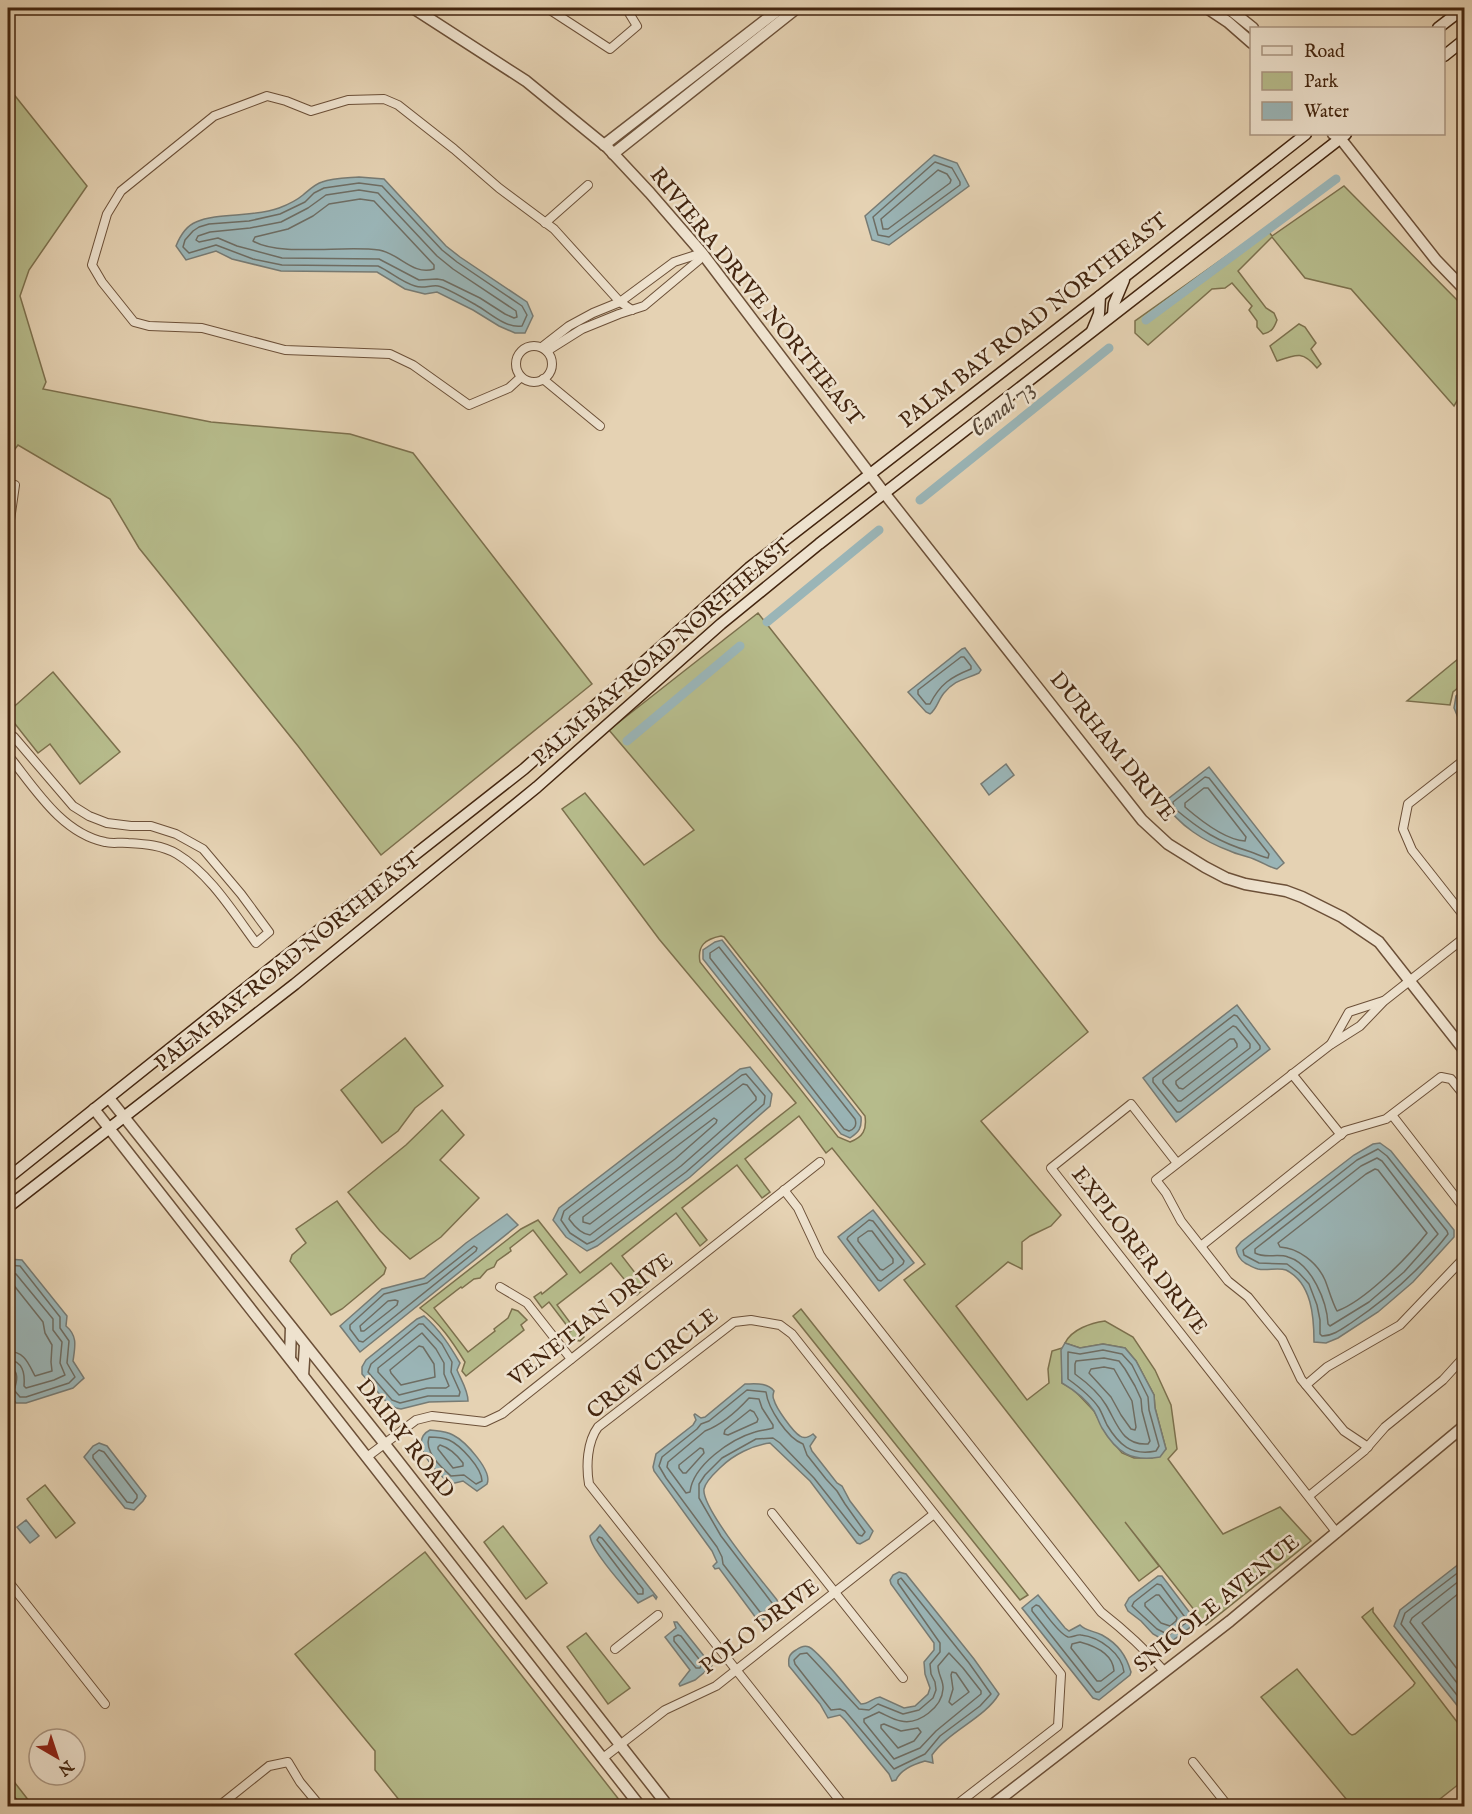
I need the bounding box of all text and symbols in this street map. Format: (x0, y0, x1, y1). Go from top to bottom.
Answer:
legend (1250, 27, 1445, 135)
text: Road (1304, 41, 1345, 64)
text: Park (1304, 71, 1339, 94)
text: Water (1304, 101, 1349, 124)
street label: RIVIERA DRIVE NORTHEAST (643, 162, 869, 432)
street label: PALM BAY ROAD NORTHEAST (894, 207, 1174, 435)
water label: Canal 73 (964, 373, 1042, 445)
street label: PALM BAY ROAD NORTHEAST (527, 533, 797, 773)
street label: DURHAM DRIVE (1043, 666, 1181, 828)
street label: PALM BAY ROAD NORTHEAST (150, 846, 426, 1078)
street label: EXPLORER DRIVE (1065, 1161, 1213, 1341)
street label: VENETIAN DRIVE (502, 1247, 679, 1394)
street label: CREW CIRCLE (582, 1302, 724, 1426)
street label: DAIRY ROAD (350, 1374, 460, 1504)
street label: SNICOLE AVENUE (1128, 1528, 1306, 1680)
street label: POLO DRIVE (695, 1573, 825, 1681)
north arrow (27, 1727, 87, 1787)
text: N (53, 1754, 78, 1779)

